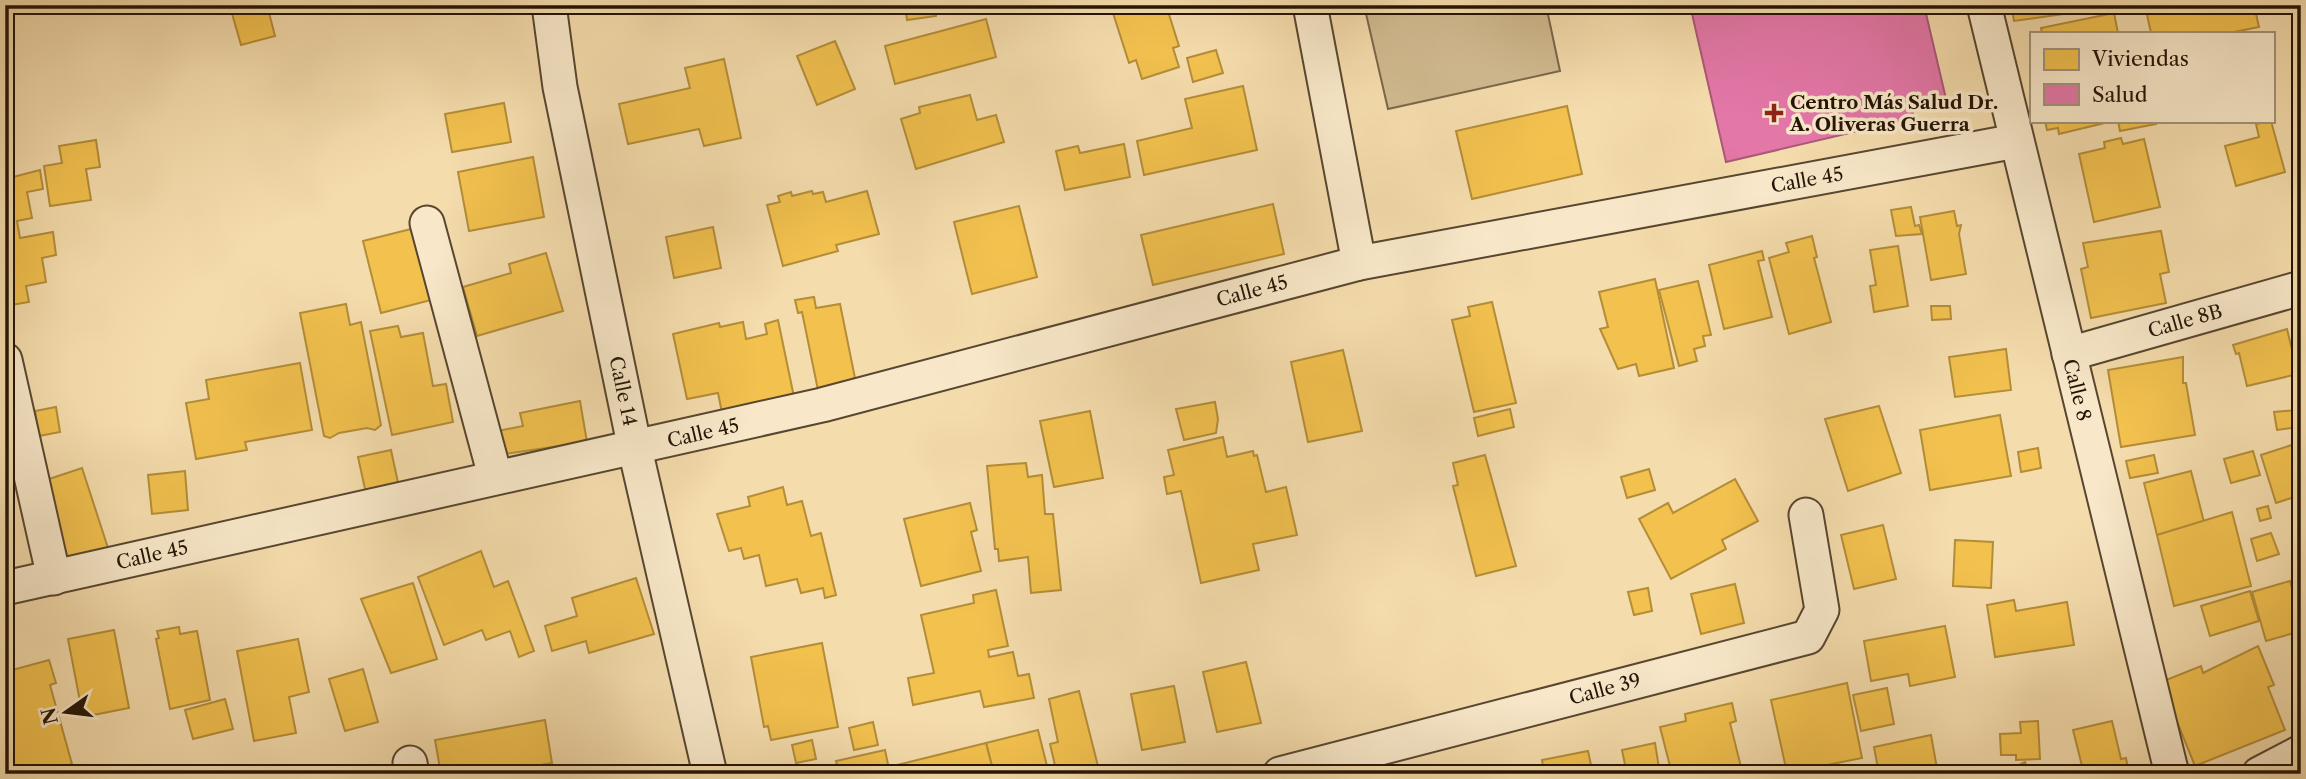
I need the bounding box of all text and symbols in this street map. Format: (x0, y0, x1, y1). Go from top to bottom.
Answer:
legend (2030, 32, 2274, 122)
text: Viviendas (2091, 46, 2189, 71)
text: Salud (2092, 82, 2148, 107)
place label: Centro Más Salud Dr. A. Oliveras Guerra (1789, 91, 1998, 136)
marker: Centro Más Salud Dr. A. Oliveras Guerra (1764, 103, 1784, 123)
street label: Calle 45 (1769, 162, 1845, 198)
street label: Calle 45 (1214, 270, 1290, 312)
street label: Calle 8B (2145, 299, 2225, 343)
street label: Calle 14 (604, 354, 642, 428)
street label: Calle 8 (2058, 357, 2096, 423)
street label: Calle 45 (665, 414, 741, 452)
street label: Calle 45 (114, 536, 190, 574)
street label: Calle 39 (1567, 668, 1643, 710)
north arrow (32, 678, 102, 748)
text: N (37, 705, 63, 727)

